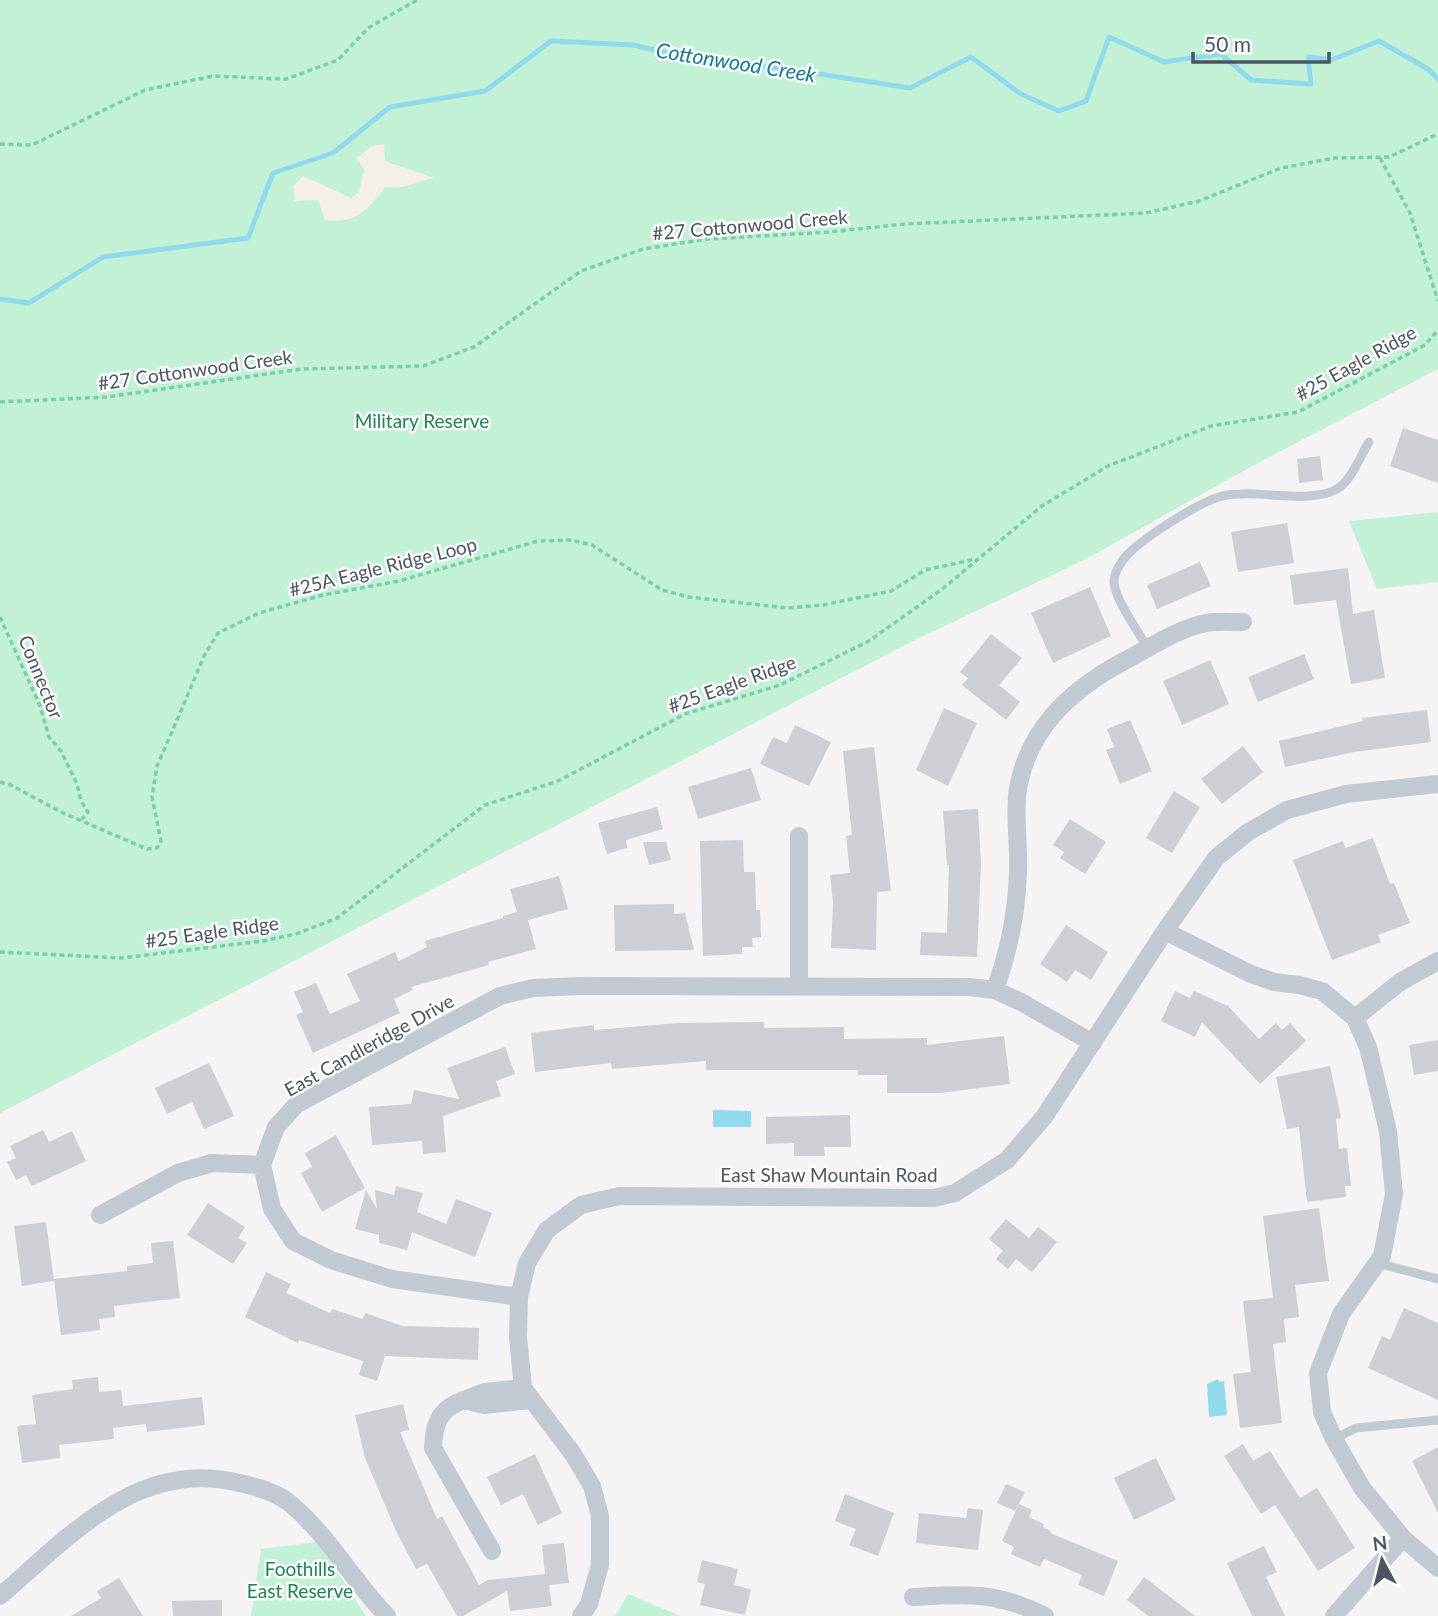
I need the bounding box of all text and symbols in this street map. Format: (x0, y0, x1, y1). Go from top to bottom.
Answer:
scale bar (1193, 21, 1330, 65)
text: 50 m (1204, 31, 1251, 56)
water label: Cottonwood Creek (654, 37, 819, 87)
street label: #27 Cottonwood Creek (651, 204, 849, 245)
street label: #25 Eagle Ridge (1291, 320, 1420, 405)
street label: #27 Cottonwood Creek (96, 344, 294, 395)
park label: Military Reserve (355, 409, 489, 432)
street label: #25A Eagle Ridge Loop (287, 532, 479, 601)
street label: Connector (14, 632, 69, 722)
street label: #25 Eagle Ridge (665, 650, 799, 717)
street label: #25 Eagle Ridge (144, 911, 280, 952)
street label: East Candleridge Drive (280, 988, 457, 1101)
street label: East Shaw Mountain Road (720, 1163, 938, 1186)
north arrow (1347, 1525, 1417, 1595)
text: N (1371, 1530, 1389, 1555)
park label: Foothills East Reserve (247, 1557, 353, 1602)

